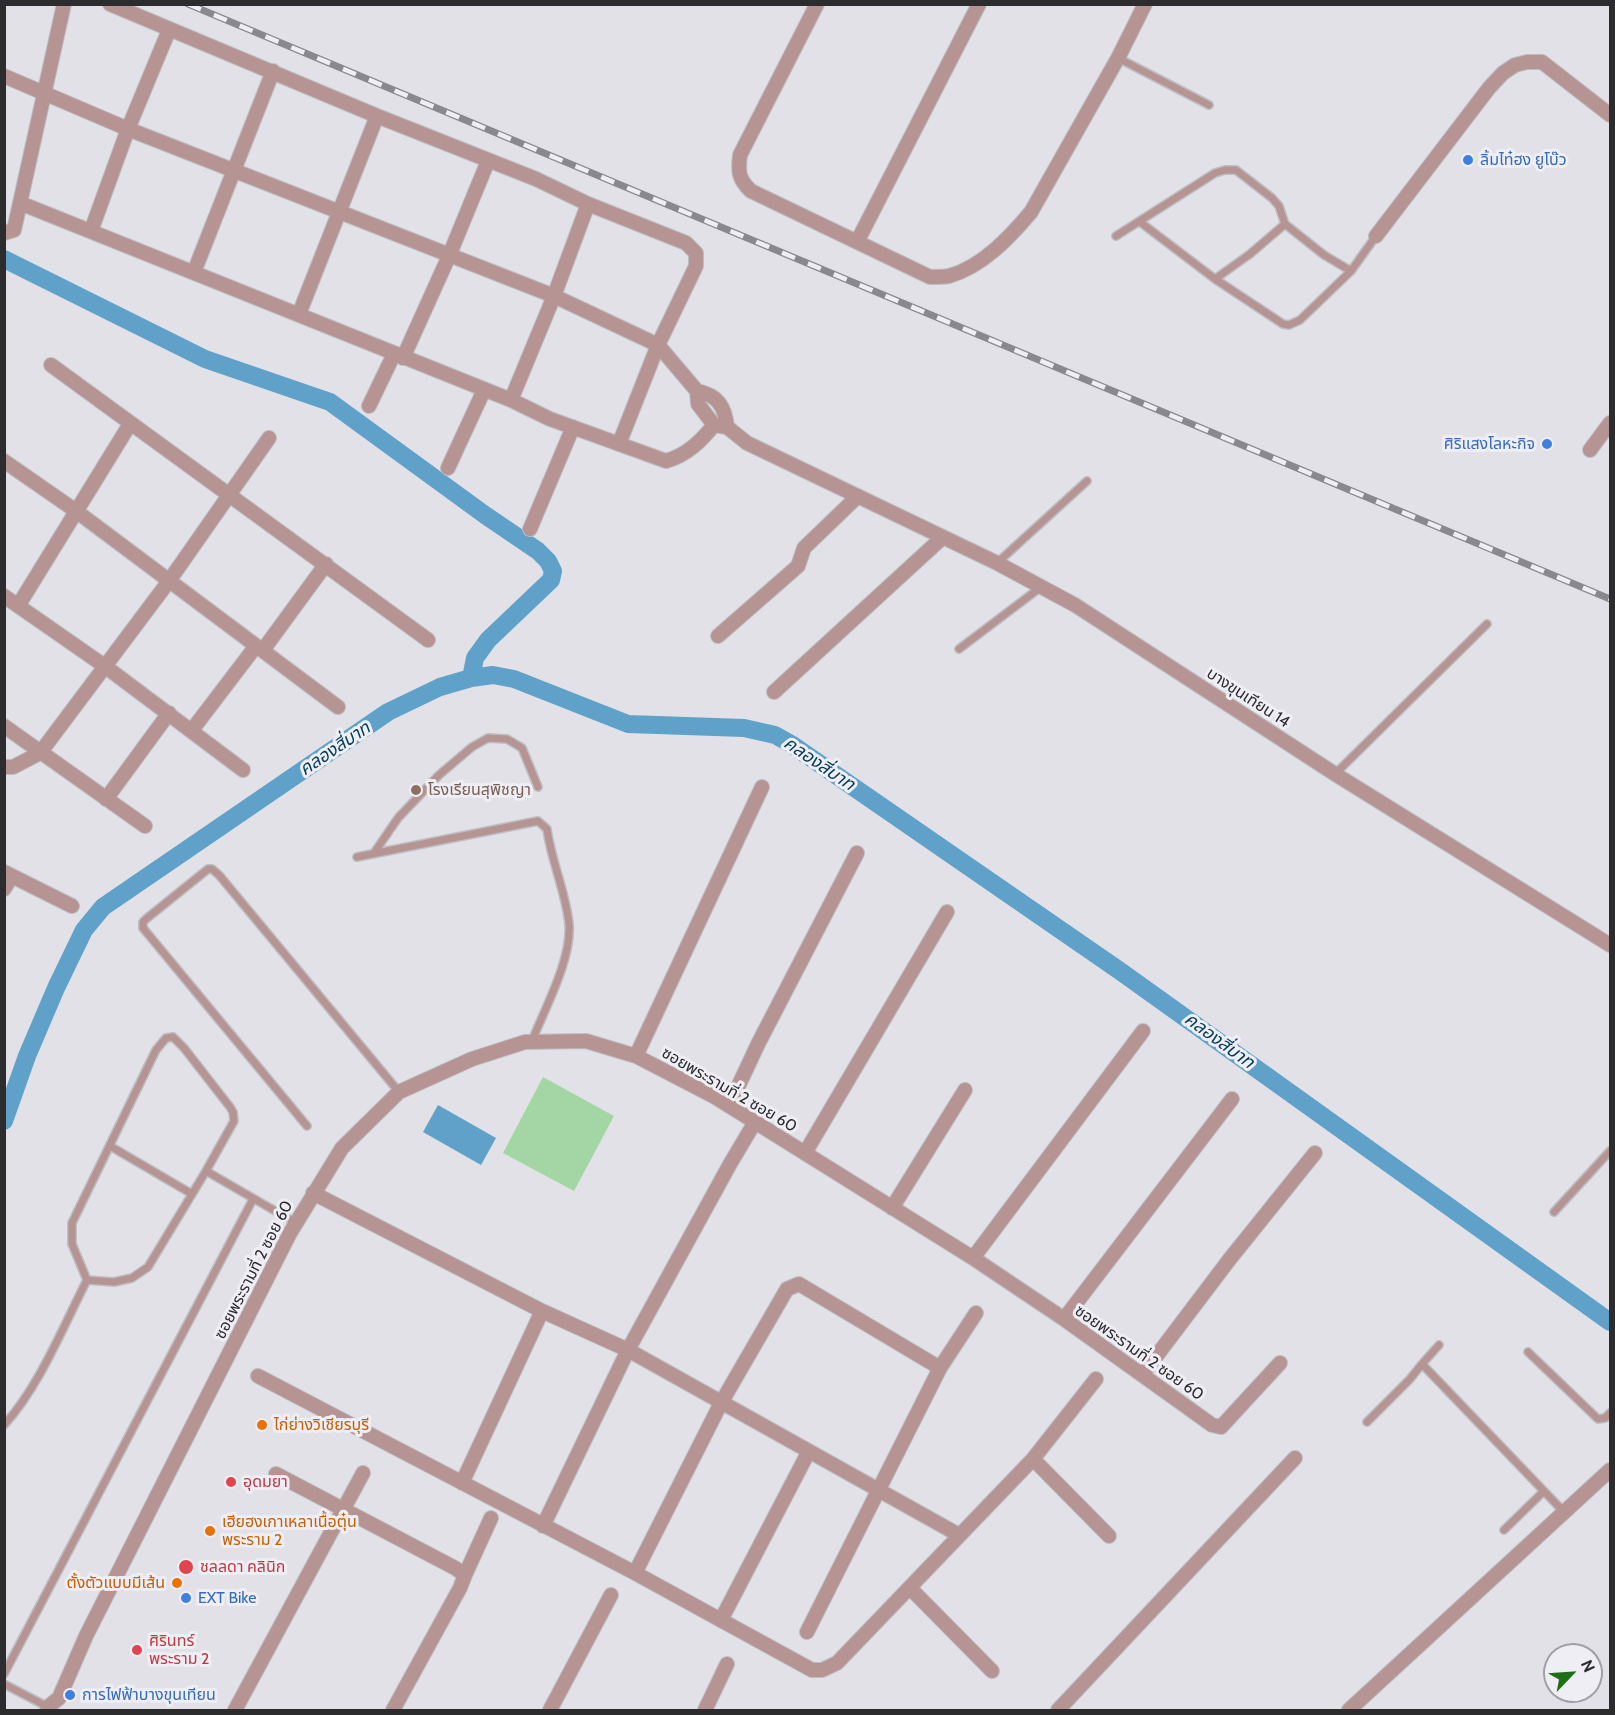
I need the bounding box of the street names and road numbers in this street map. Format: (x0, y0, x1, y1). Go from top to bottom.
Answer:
street label: บางขุนเทียน 14 (1203, 664, 1293, 732)
street label: ซอยพระรามที่ 2 ซอย 60 (658, 1043, 800, 1137)
street label: ซอยพระรามที่ 2 ซอย 60 (211, 1198, 297, 1342)
street label: ซอยพระรามที่ 2 ซอย 60 (1071, 1301, 1207, 1405)

